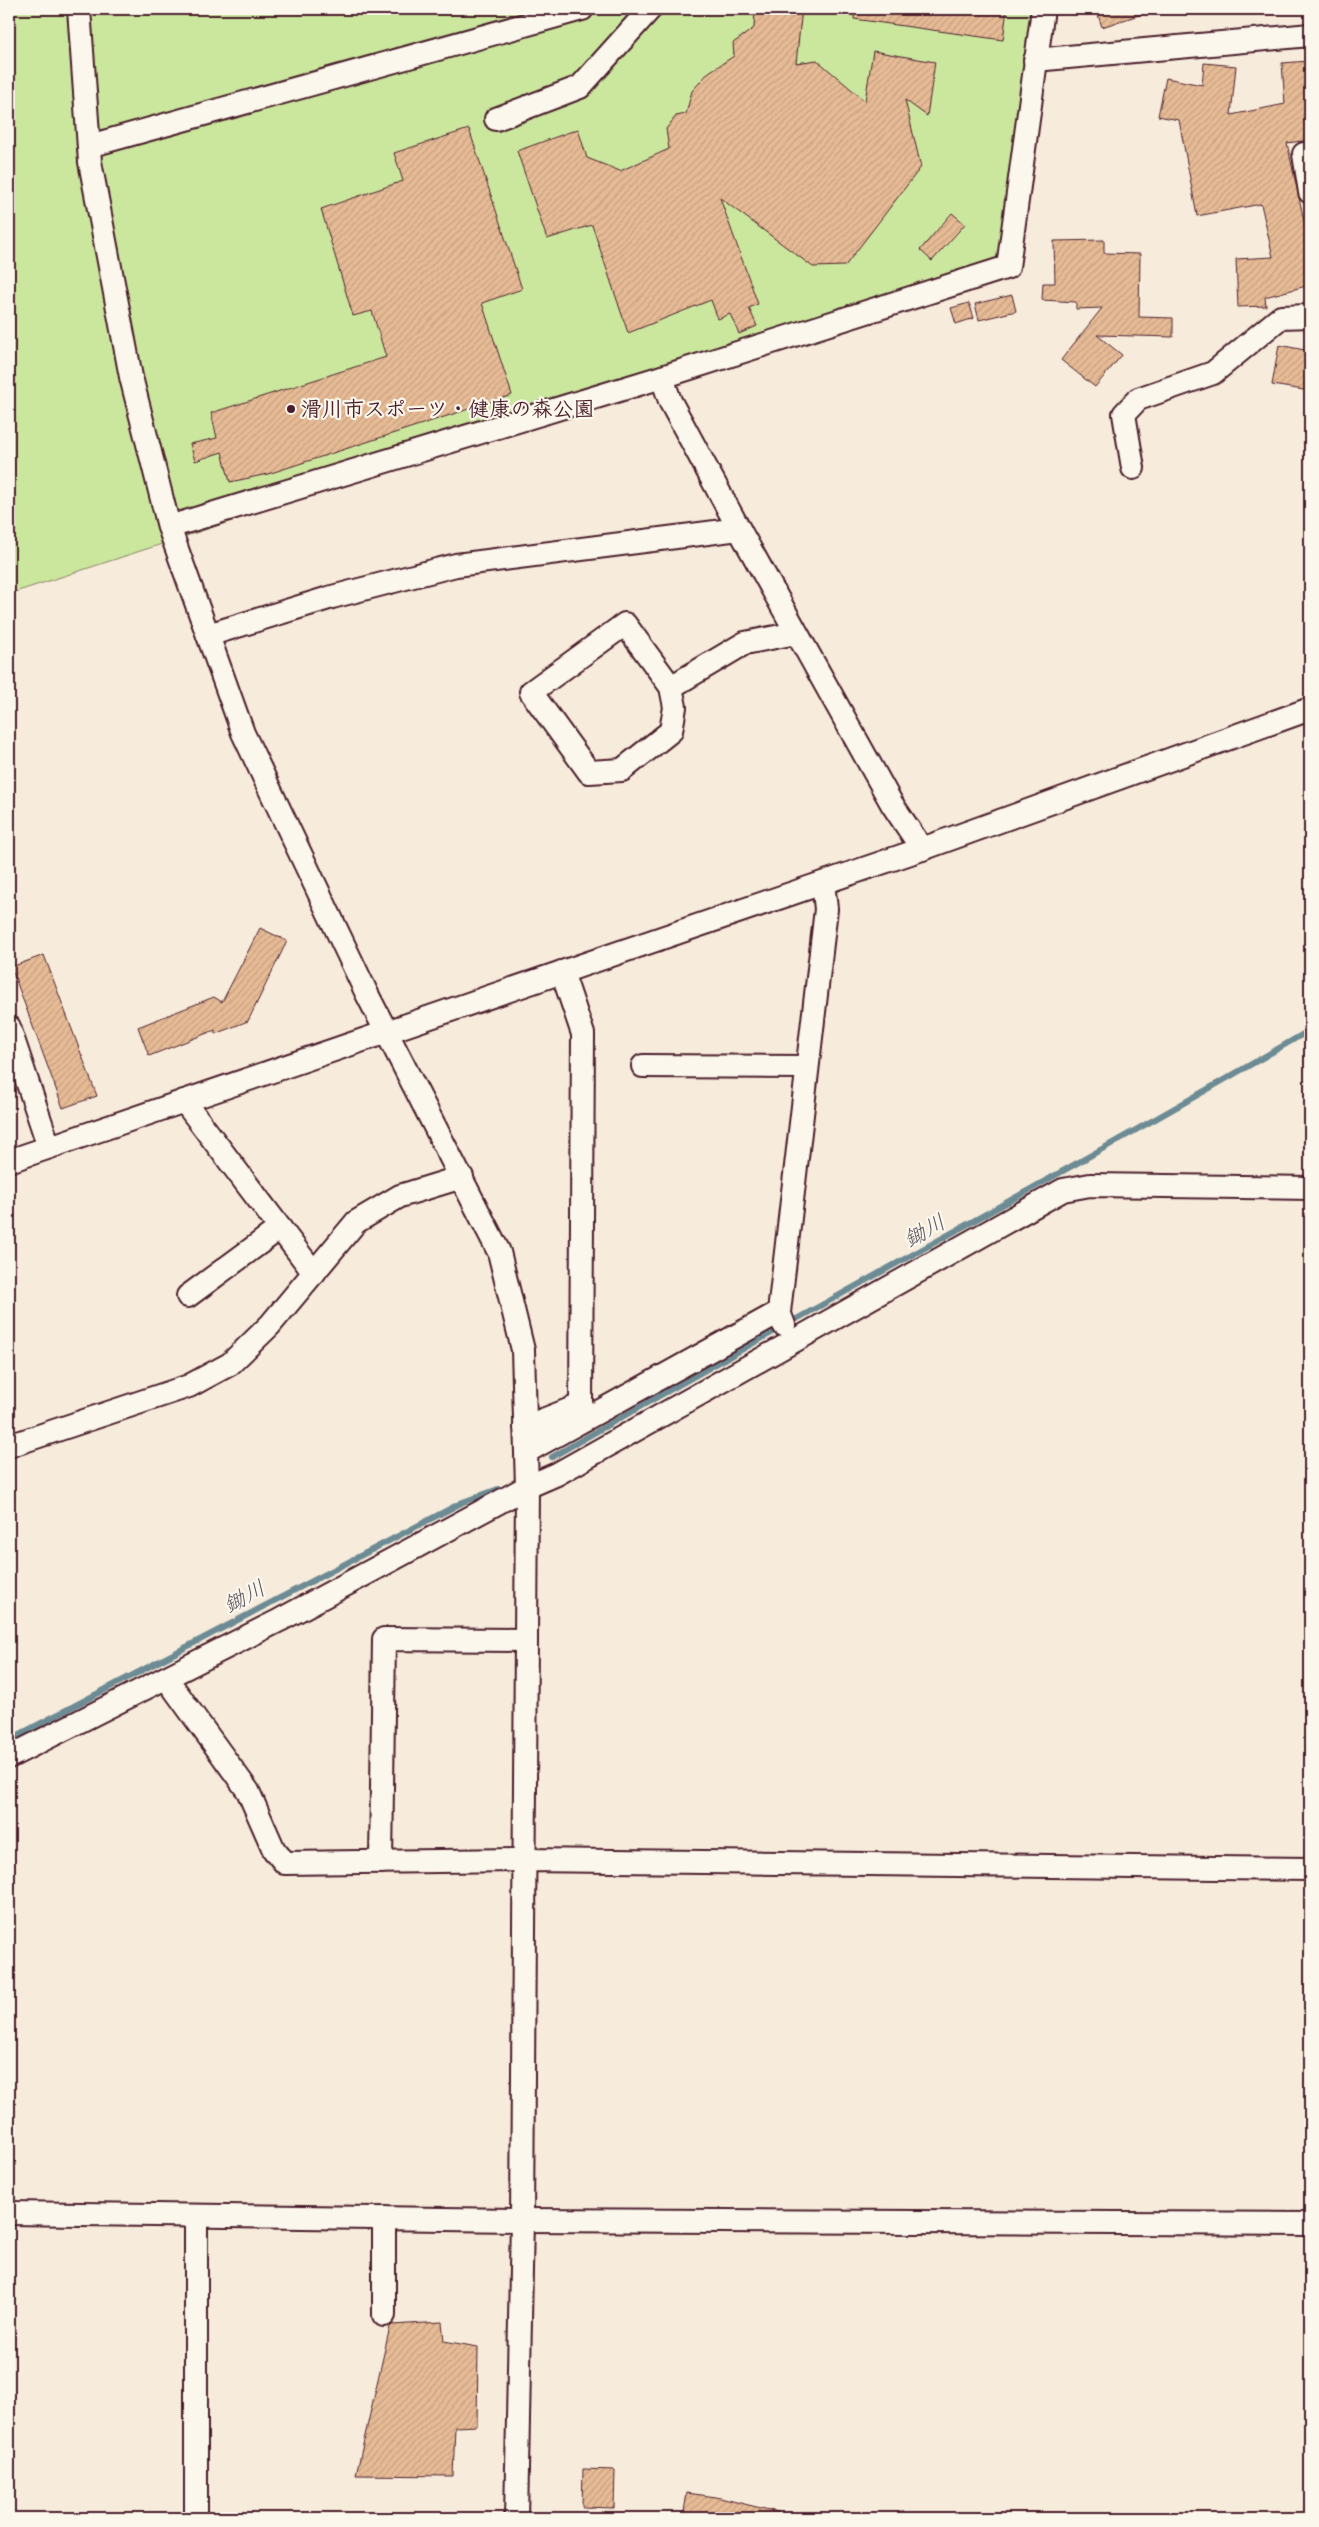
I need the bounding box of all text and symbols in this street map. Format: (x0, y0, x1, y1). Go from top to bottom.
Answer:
place label: 滑川市スポーツ・健康の森公園 (301, 396, 595, 426)
marker: 滑川市スポーツ・健康の森公園 (285, 403, 297, 415)
water label: 鋤川 (898, 1208, 952, 1257)
water label: 鋤川 (218, 1574, 272, 1623)

